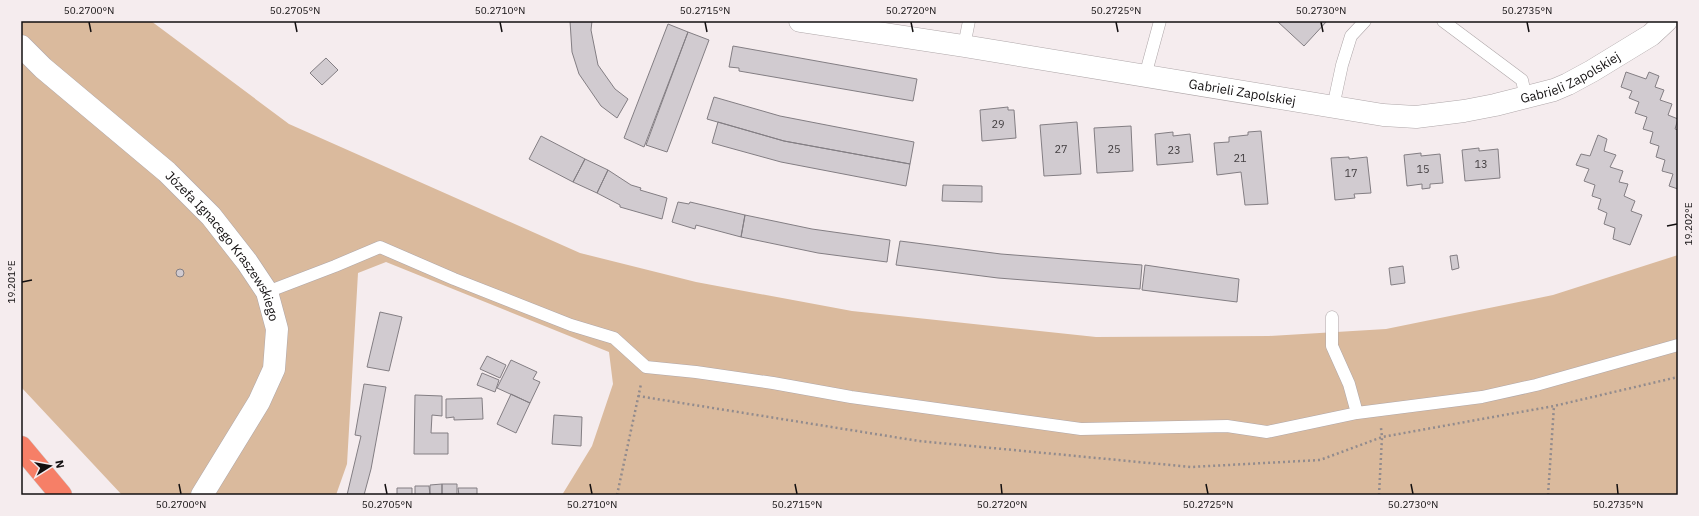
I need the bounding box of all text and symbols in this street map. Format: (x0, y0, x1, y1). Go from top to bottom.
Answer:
text: 50.2700°N (64, 4, 114, 17)
text: 50.2705°N (270, 4, 320, 17)
text: 50.2710°N (475, 4, 525, 17)
text: 50.2715°N (680, 4, 730, 17)
text: 50.2720°N (886, 4, 936, 17)
text: 50.2725°N (1091, 4, 1141, 17)
text: 50.2730°N (1296, 4, 1346, 17)
text: 50.2735°N (1502, 4, 1552, 17)
street label: Gabrieli Zapolskiej (1518, 47, 1623, 107)
street label: Gabrieli Zapolskiej (1188, 75, 1297, 109)
house number: 29 (991, 117, 1005, 131)
house number: 27 (1054, 142, 1068, 156)
house number: 25 (1107, 142, 1121, 156)
house number: 23 (1167, 143, 1181, 157)
house number: 21 (1233, 151, 1247, 165)
house number: 13 (1474, 157, 1488, 171)
house number: 15 (1416, 162, 1430, 176)
house number: 17 (1344, 166, 1358, 180)
street label: Józefa Ignacego Kraszewskiego (162, 167, 283, 323)
text: 19.202°E (1682, 202, 1695, 246)
text: 19.201°E (5, 260, 18, 304)
north arrow (30, 446, 70, 486)
text: N (52, 459, 67, 469)
text: 50.2700°N (156, 498, 206, 511)
text: 50.2705°N (362, 498, 412, 511)
text: 50.2710°N (567, 498, 617, 511)
text: 50.2715°N (772, 498, 822, 511)
text: 50.2720°N (977, 498, 1027, 511)
text: 50.2725°N (1183, 498, 1233, 511)
text: 50.2730°N (1388, 498, 1438, 511)
text: 50.2735°N (1593, 498, 1643, 511)

